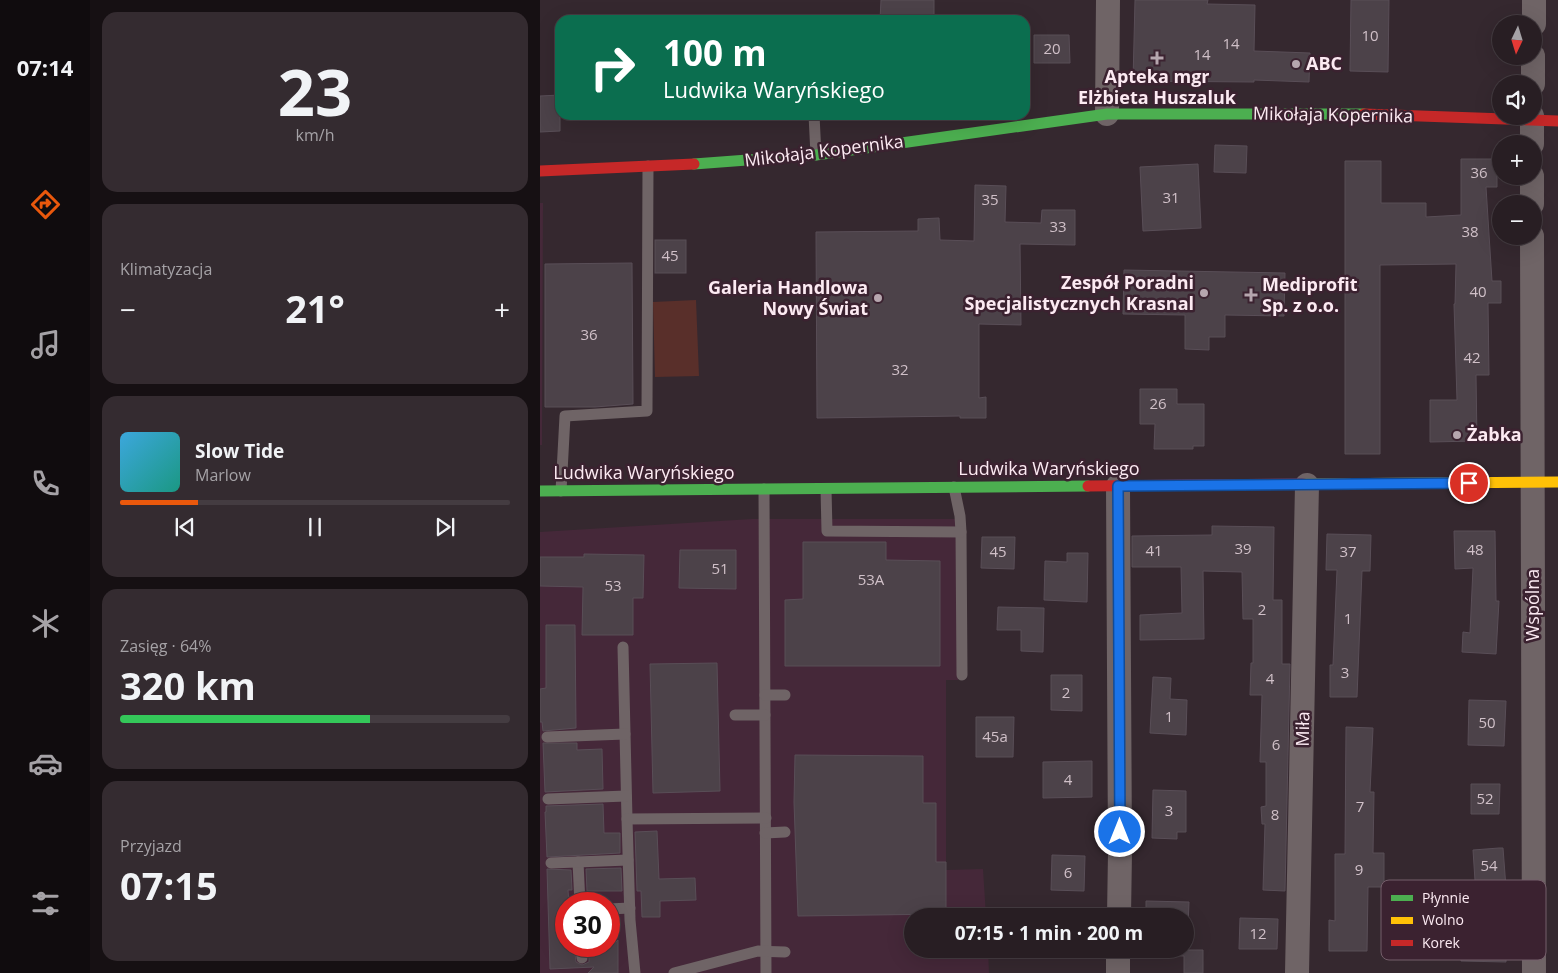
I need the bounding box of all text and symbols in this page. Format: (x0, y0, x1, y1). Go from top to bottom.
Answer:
north arrow (1492, 15, 1542, 65)
map controls (1492, 15, 1542, 245)
house number: 10 (1361, 25, 1379, 45)
text: 100 m (663, 29, 767, 76)
house number: 14 (1222, 33, 1240, 53)
icon: right (580, 35, 645, 100)
house number: 20 (1043, 38, 1061, 58)
house number: 14 (1193, 44, 1211, 64)
text: 23 (278, 47, 352, 135)
place label: ABC (1306, 51, 1342, 75)
text: 07:14 (17, 52, 73, 82)
marker: Apteka mgr Elżbieta Huszaluk (1151, 52, 1163, 64)
marker: ABC (1290, 58, 1302, 70)
place label: Apteka mgr Elżbieta Huszaluk (1078, 64, 1237, 109)
text: Ludwika Waryńskiego (663, 74, 885, 104)
button: sound (1492, 75, 1542, 125)
street label: Mikołaja Kopernika (1253, 101, 1413, 127)
text: km/h (296, 124, 334, 146)
street label: Mikołaja Kopernika (743, 128, 905, 172)
button: + (1492, 135, 1542, 185)
house number: 36 (1470, 162, 1488, 182)
icon: directions (28, 187, 63, 222)
house number: 31 (1162, 187, 1180, 207)
house number: 35 (981, 189, 999, 209)
button: − (1492, 195, 1542, 245)
house number: 33 (1049, 216, 1067, 236)
house number: 38 (1461, 221, 1479, 241)
house number: 45 (661, 245, 679, 265)
text: Klimatyzacja (120, 258, 212, 280)
place label: Zespół Poradni Specjalistycznych Krasnal (964, 270, 1194, 315)
place label: Mediprofit Sp. z o.o. (1262, 272, 1358, 317)
place label: Galeria Handlowa Nowy Świat (708, 275, 868, 320)
house number: 40 (1469, 281, 1487, 301)
text: 21° (285, 282, 345, 334)
marker: Zespół Poradni Specjalistycznych Krasnal (1198, 287, 1210, 299)
marker: Mediprofit Sp. z o.o. (1244, 288, 1258, 302)
text: − (120, 290, 136, 328)
text: + (494, 290, 510, 328)
marker: Galeria Handlowa Nowy Świat (872, 292, 884, 304)
house number: 36 (580, 324, 598, 344)
icon: music (28, 327, 63, 362)
house number: 42 (1463, 347, 1481, 367)
house number: 32 (891, 359, 909, 379)
house number: 26 (1149, 393, 1167, 413)
place label: Żabka (1467, 422, 1522, 446)
marker: Żabka (1451, 429, 1463, 441)
text: Slow Tide (195, 438, 284, 464)
street label: Ludwika Waryńskiego (958, 456, 1140, 480)
street label: Ludwika Waryńskiego (553, 460, 735, 484)
pin (1448, 462, 1490, 504)
text: Marlow (195, 464, 251, 486)
icon: phone (28, 466, 63, 501)
icon: arrive (1455, 469, 1483, 497)
icon: previous (171, 513, 199, 541)
icon: pause (301, 513, 329, 541)
icon: next (431, 513, 459, 541)
house number: 39 (1234, 538, 1252, 558)
house number: 48 (1466, 539, 1484, 559)
house number: 41 (1145, 540, 1163, 560)
house number: 45 (989, 541, 1007, 561)
house number: 37 (1339, 541, 1357, 561)
house number: 51 (711, 558, 729, 578)
house number: 53A (858, 569, 885, 589)
street label: Wspólna (1520, 569, 1544, 641)
house number: 53 (604, 575, 622, 595)
house number: 2 (1258, 599, 1266, 619)
icon: climate (28, 606, 63, 641)
house number: 1 (1344, 608, 1352, 628)
text: Zasięg · 64% (120, 635, 211, 657)
text: 320 km (120, 659, 256, 711)
house number: 3 (1341, 662, 1349, 682)
house number: 4 (1266, 668, 1275, 688)
house number: 2 (1062, 682, 1070, 702)
house number: 1 (1165, 706, 1173, 726)
street label: Miła (1290, 711, 1314, 747)
house number: 50 (1478, 712, 1496, 732)
house number: 45a (982, 726, 1008, 746)
house number: 6 (1272, 734, 1280, 754)
icon: car (28, 746, 63, 781)
house number: 4 (1064, 769, 1073, 789)
house number: 52 (1476, 788, 1494, 808)
house number: 7 (1356, 796, 1364, 816)
house number: 3 (1165, 800, 1173, 820)
house number: 8 (1271, 804, 1279, 824)
position arrow (1093, 805, 1145, 857)
text: Przyjazd (120, 835, 182, 857)
house number: 54 (1480, 855, 1498, 875)
text: 07:15 (120, 859, 218, 911)
house number: 9 (1355, 859, 1363, 879)
house number: 6 (1064, 862, 1072, 882)
legend (1381, 880, 1546, 960)
icon: filters (28, 886, 63, 921)
text: Płynnie (1422, 888, 1470, 907)
speed limit sign: 30 (555, 892, 620, 957)
text: Wolno (1422, 910, 1464, 929)
text: 07:15 · 1 min · 200 m (955, 920, 1143, 946)
house number: 12 (1249, 923, 1267, 943)
text: Korek (1422, 933, 1461, 952)

